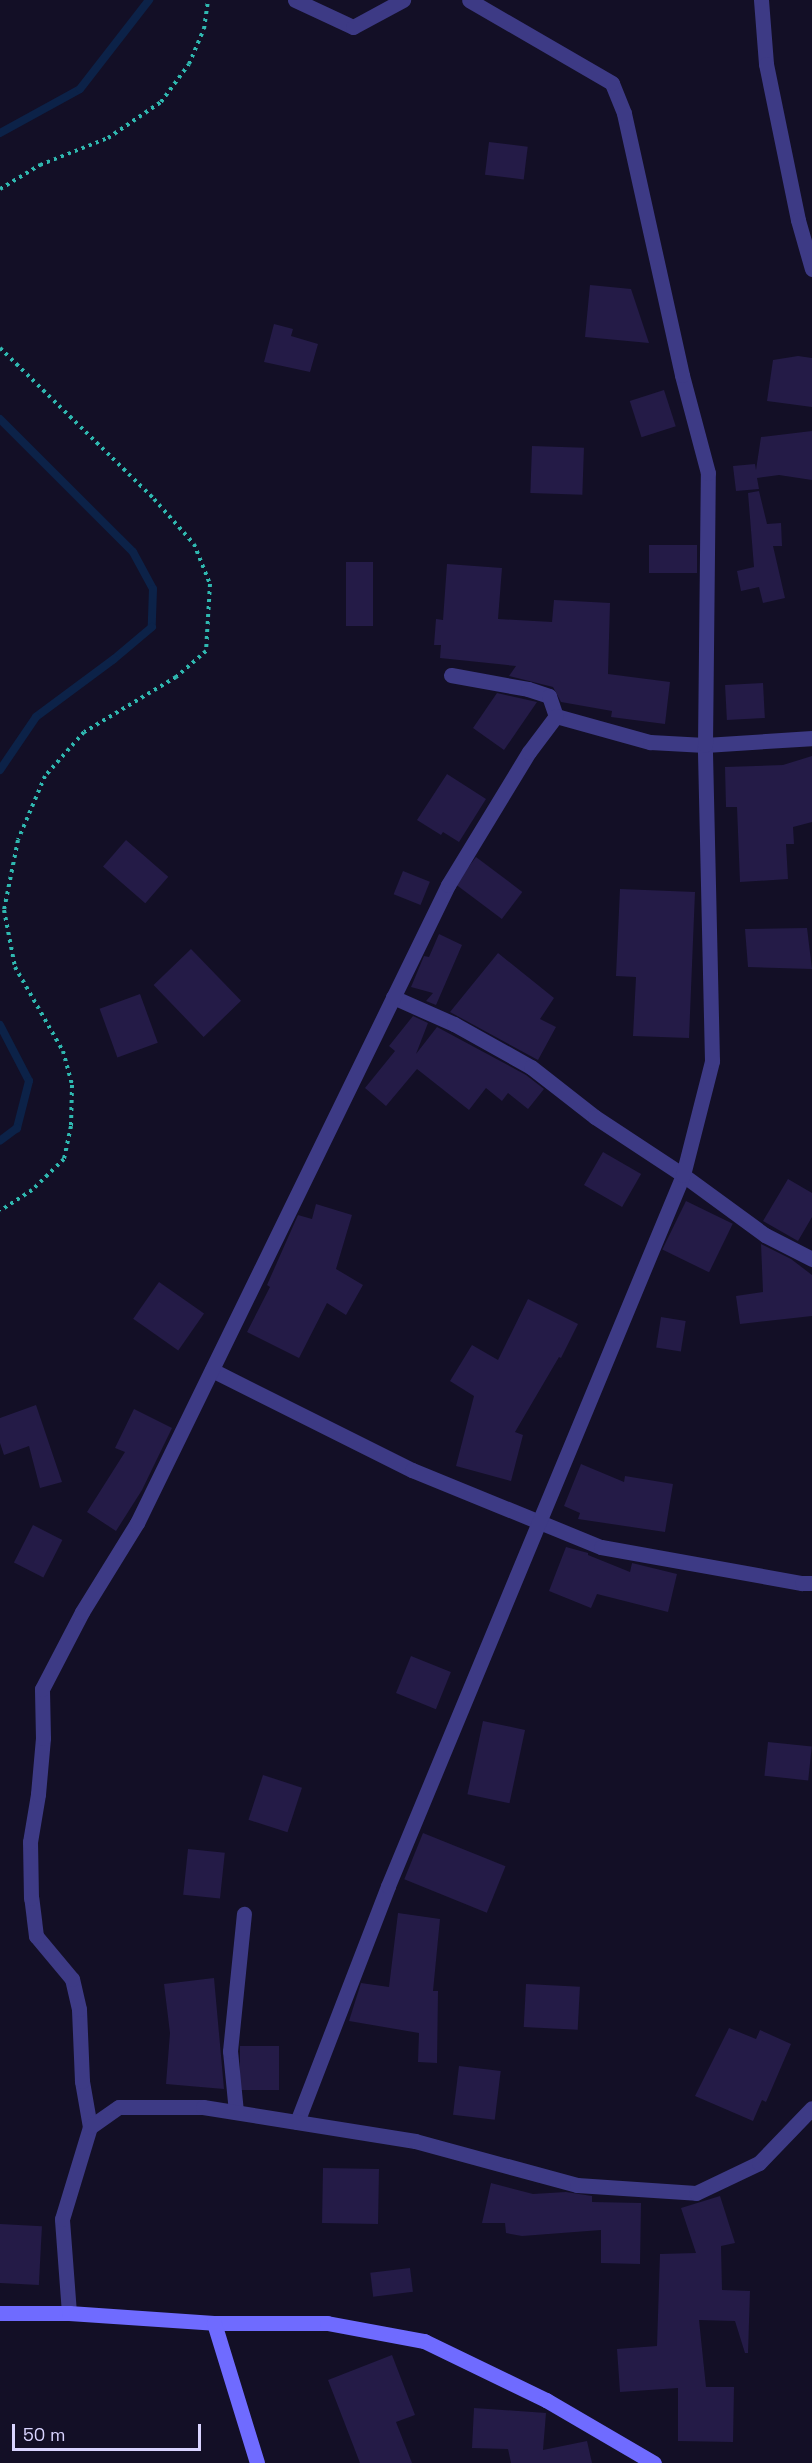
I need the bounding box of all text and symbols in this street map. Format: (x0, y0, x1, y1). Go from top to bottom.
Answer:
scale bar (15, 2412, 204, 2450)
text: 50 m (23, 2423, 65, 2446)

